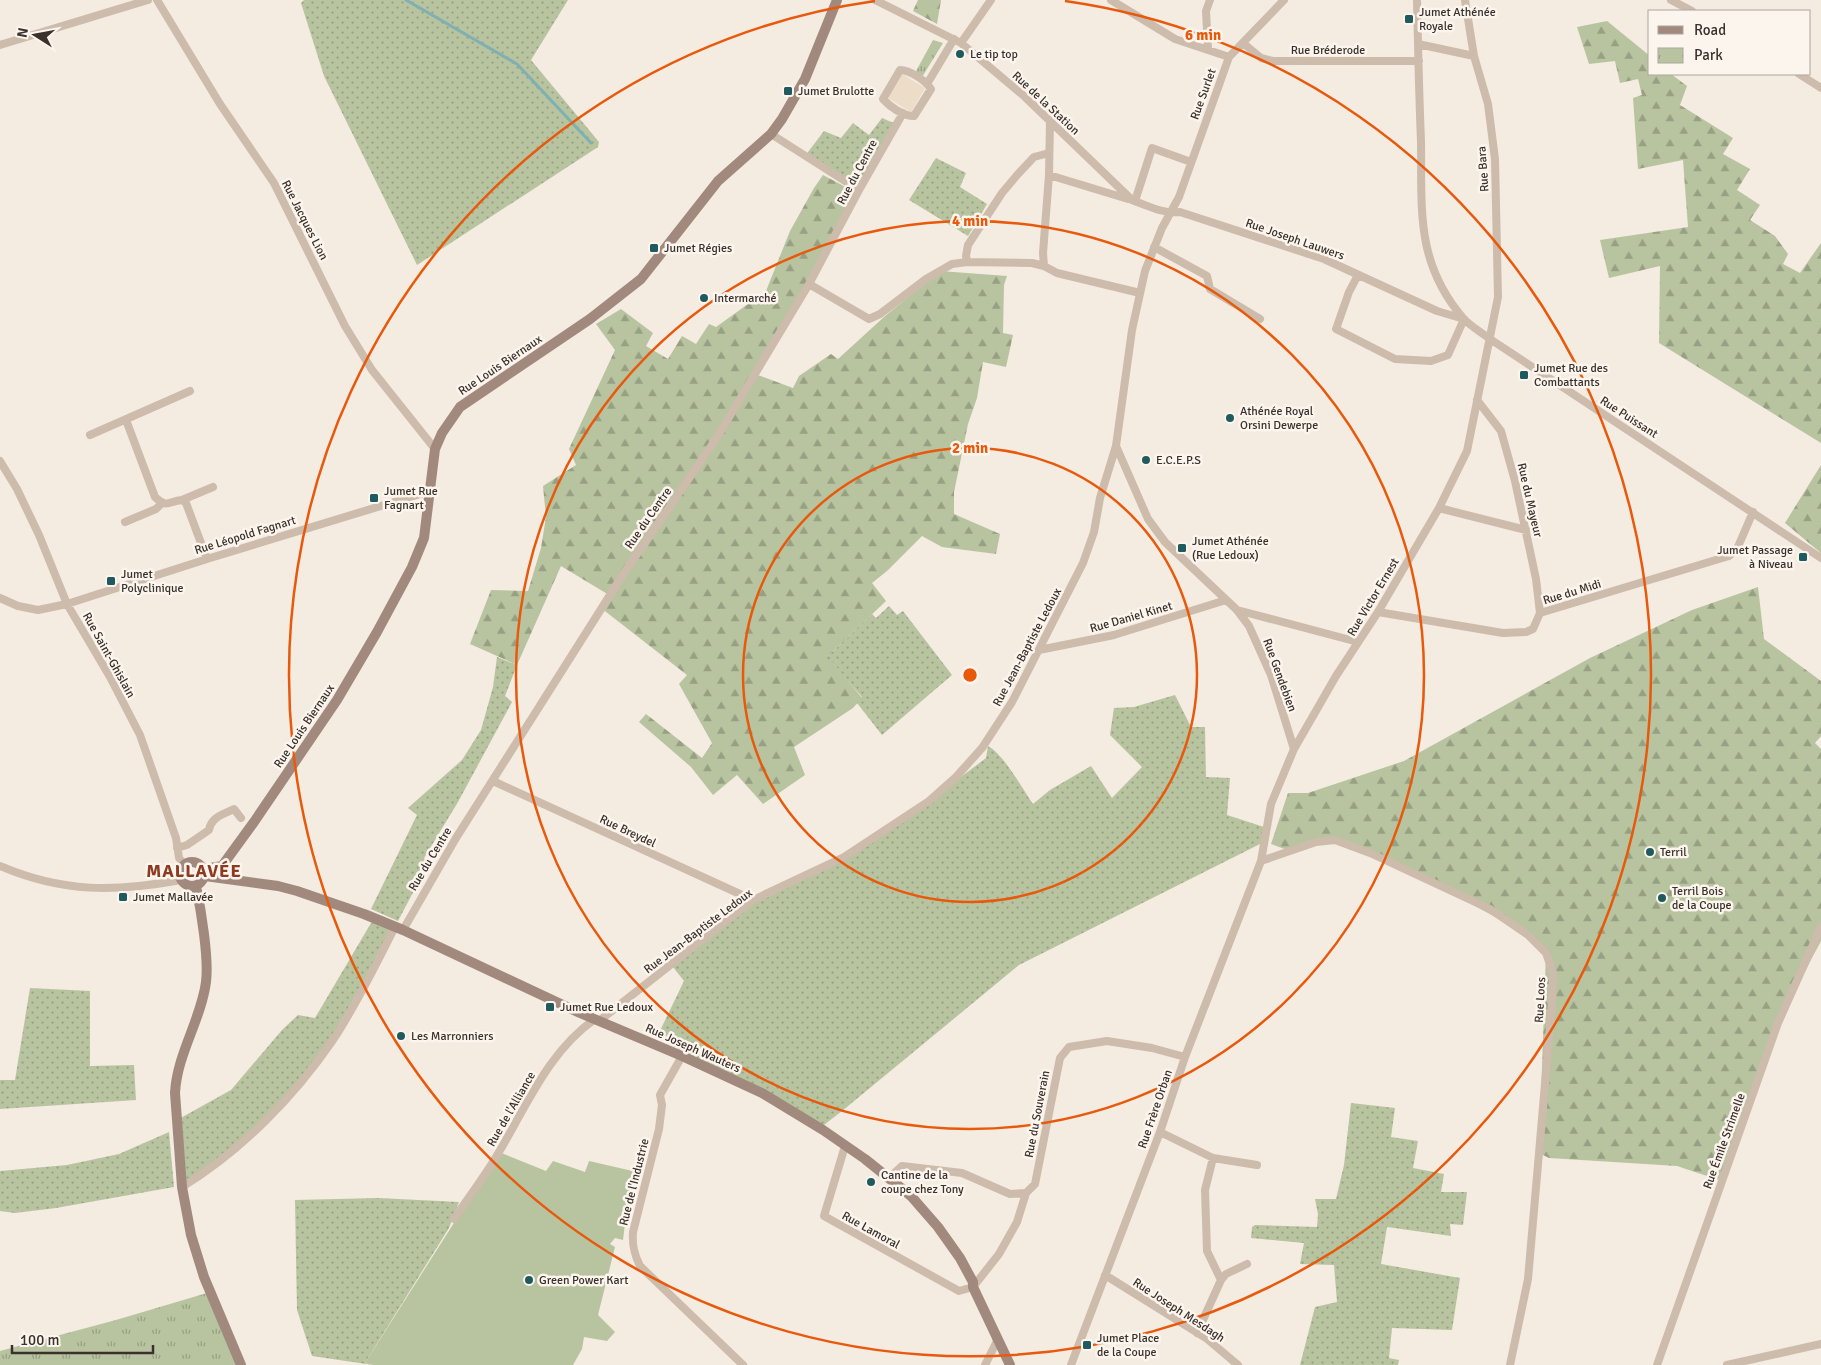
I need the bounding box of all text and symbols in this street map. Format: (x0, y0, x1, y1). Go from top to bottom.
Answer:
place label: Jumet Athénée Royale (1419, 5, 1496, 34)
north arrow (10, 10, 60, 60)
legend (1648, 10, 1811, 75)
marker: Jumet Athénée Royale (1403, 13, 1415, 25)
text: Road (1694, 21, 1726, 39)
text: N (13, 26, 32, 39)
text: 6 min (1185, 26, 1221, 44)
street label: Rue Bréderode (1291, 43, 1365, 58)
text: Park (1694, 46, 1723, 64)
place label: Le tip top (970, 47, 1018, 62)
marker: Le tip top (954, 48, 966, 60)
street label: Rue Surlet (1187, 67, 1220, 122)
street label: Rue de la Station (1009, 68, 1082, 138)
place label: Jumet Brulotte (798, 84, 874, 99)
marker: Jumet Brulotte (782, 85, 794, 97)
street label: Rue du Centre (834, 137, 881, 207)
street label: Rue Bara (1474, 146, 1493, 192)
street label: Rue Jacques Lion (278, 178, 331, 263)
text: 4 min (952, 212, 988, 230)
street label: Rue Joseph Lauwers (1243, 216, 1346, 263)
place label: Jumet Régies (664, 241, 732, 256)
marker: Jumet Régies (648, 242, 660, 254)
place label: Intermarché (714, 291, 777, 306)
marker: Intermarché (698, 292, 710, 304)
street label: Rue Louis Biernaux (456, 332, 545, 399)
place label: Jumet Rue des Combattants (1534, 361, 1608, 390)
marker: Jumet Rue des Combattants (1518, 369, 1530, 381)
street label: Rue Puissant (1597, 393, 1660, 442)
place label: Athénée Royal Orsini Dewerpe (1240, 404, 1318, 433)
marker: Athénée Royal Orsini Dewerpe (1224, 412, 1236, 424)
text: 2 min (952, 439, 988, 457)
place label: E.C.E.P.S (1156, 453, 1201, 468)
marker: E.C.E.P.S (1140, 454, 1152, 466)
street label: Rue du Mayeur (1514, 462, 1545, 539)
place label: Jumet Rue Fagnart (384, 484, 438, 513)
street label: Rue du Centre (622, 485, 675, 552)
marker: Jumet Rue Fagnart (368, 492, 380, 504)
street label: Rue Léopold Fagnart (193, 513, 298, 558)
place label: Jumet Athénée (Rue Ledoux) (1192, 534, 1269, 563)
marker: Jumet Athénée (Rue Ledoux) (1176, 542, 1188, 554)
place label: Jumet Passage à Niveau (1717, 543, 1793, 572)
marker: Jumet Passage à Niveau (1797, 551, 1809, 563)
street label: Rue Victor Ernest (1344, 555, 1403, 639)
place label: Jumet Polyclinique (121, 567, 184, 596)
marker: Jumet Polyclinique (105, 575, 117, 587)
street label: Rue du Midi (1541, 577, 1603, 608)
street label: Rue Jean-Baptiste Ledoux (990, 585, 1065, 709)
street label: Rue Daniel Kinet (1088, 599, 1174, 636)
street label: Rue Saint-Ghislain (79, 610, 138, 701)
street label: Rue Gendebien (1259, 636, 1300, 714)
centre of rings (961, 666, 979, 684)
street label: Rue Louis Biernaux (271, 681, 338, 771)
street label: Rue Breydel (597, 812, 659, 851)
street label: Rue du Centre (406, 825, 455, 894)
place label: Terril (1660, 845, 1687, 860)
marker: Terril (1644, 846, 1656, 858)
district label: MALLAVÉE (146, 860, 242, 882)
place label: Terril Bois de la Coupe (1672, 884, 1732, 913)
street label: Rue Jean-Baptiste Ledoux (641, 885, 756, 977)
place label: Jumet Mallavée (133, 890, 213, 905)
marker: Jumet Mallavée (117, 891, 129, 903)
marker: Terril Bois de la Coupe (1656, 892, 1668, 904)
street label: Rue Loos (1532, 977, 1549, 1023)
place label: Jumet Rue Ledoux (560, 1000, 654, 1015)
marker: Jumet Rue Ledoux (544, 1001, 556, 1013)
street label: Rue Joseph Wauters (643, 1021, 743, 1076)
place label: Les Marronniers (411, 1029, 494, 1044)
marker: Les Marronniers (395, 1030, 407, 1042)
street label: Rue Frère Orban (1135, 1068, 1176, 1151)
street label: Rue de l'Alliance (484, 1069, 539, 1150)
street label: Rue du Souverain (1022, 1069, 1053, 1159)
street label: Rue Émile Strimelle (1700, 1091, 1749, 1191)
street label: Rue de l'Industrie (616, 1137, 653, 1227)
place label: Cantine de la coupe chez Tony (881, 1168, 964, 1197)
marker: Cantine de la coupe chez Tony (865, 1176, 877, 1188)
street label: Rue Lamoral (839, 1208, 903, 1253)
place label: Green Power Kart (539, 1273, 628, 1288)
marker: Green Power Kart (523, 1274, 535, 1286)
street label: Rue Joseph Mesdagh (1130, 1275, 1228, 1346)
scale bar (12, 1322, 154, 1354)
text: 100 m (20, 1331, 60, 1349)
place label: Jumet Place de la Coupe (1097, 1331, 1159, 1360)
marker: Jumet Place de la Coupe (1081, 1339, 1093, 1351)

